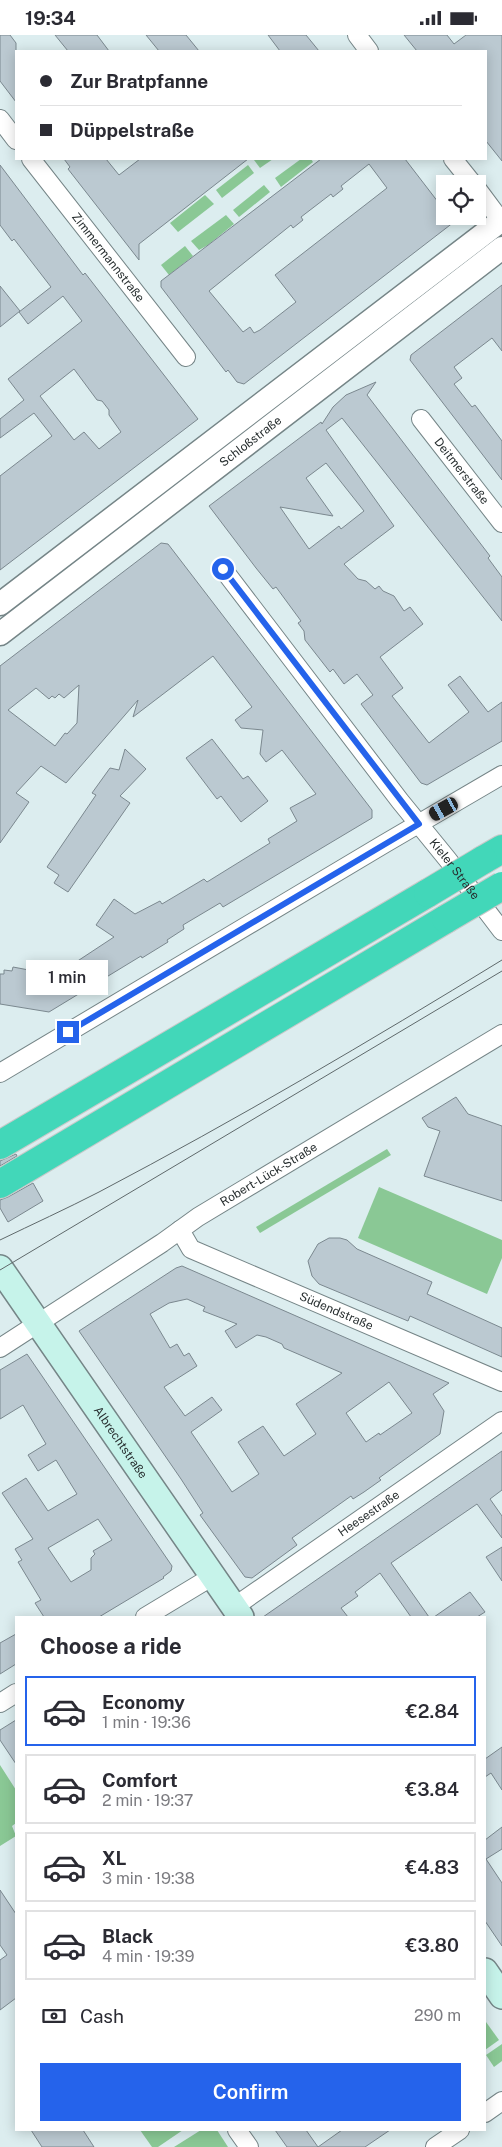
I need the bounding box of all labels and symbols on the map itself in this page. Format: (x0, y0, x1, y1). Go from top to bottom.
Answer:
street label: Zimmermannstraße (69, 210, 147, 305)
street label: Schloßstraße (217, 413, 284, 470)
street label: Deitmerstraße (431, 435, 492, 507)
route start (212, 558, 234, 580)
car (427, 795, 460, 823)
street label: Kieler Straße (426, 836, 483, 902)
callout: 1 min (27, 959, 109, 995)
route end (57, 1021, 79, 1043)
street label: Robert-Lück-Straße (218, 1140, 320, 1209)
street label: Südendstraße (297, 1289, 375, 1333)
street label: Albrechtstraße (91, 1404, 150, 1481)
street label: Heesestraße (336, 1487, 402, 1540)

